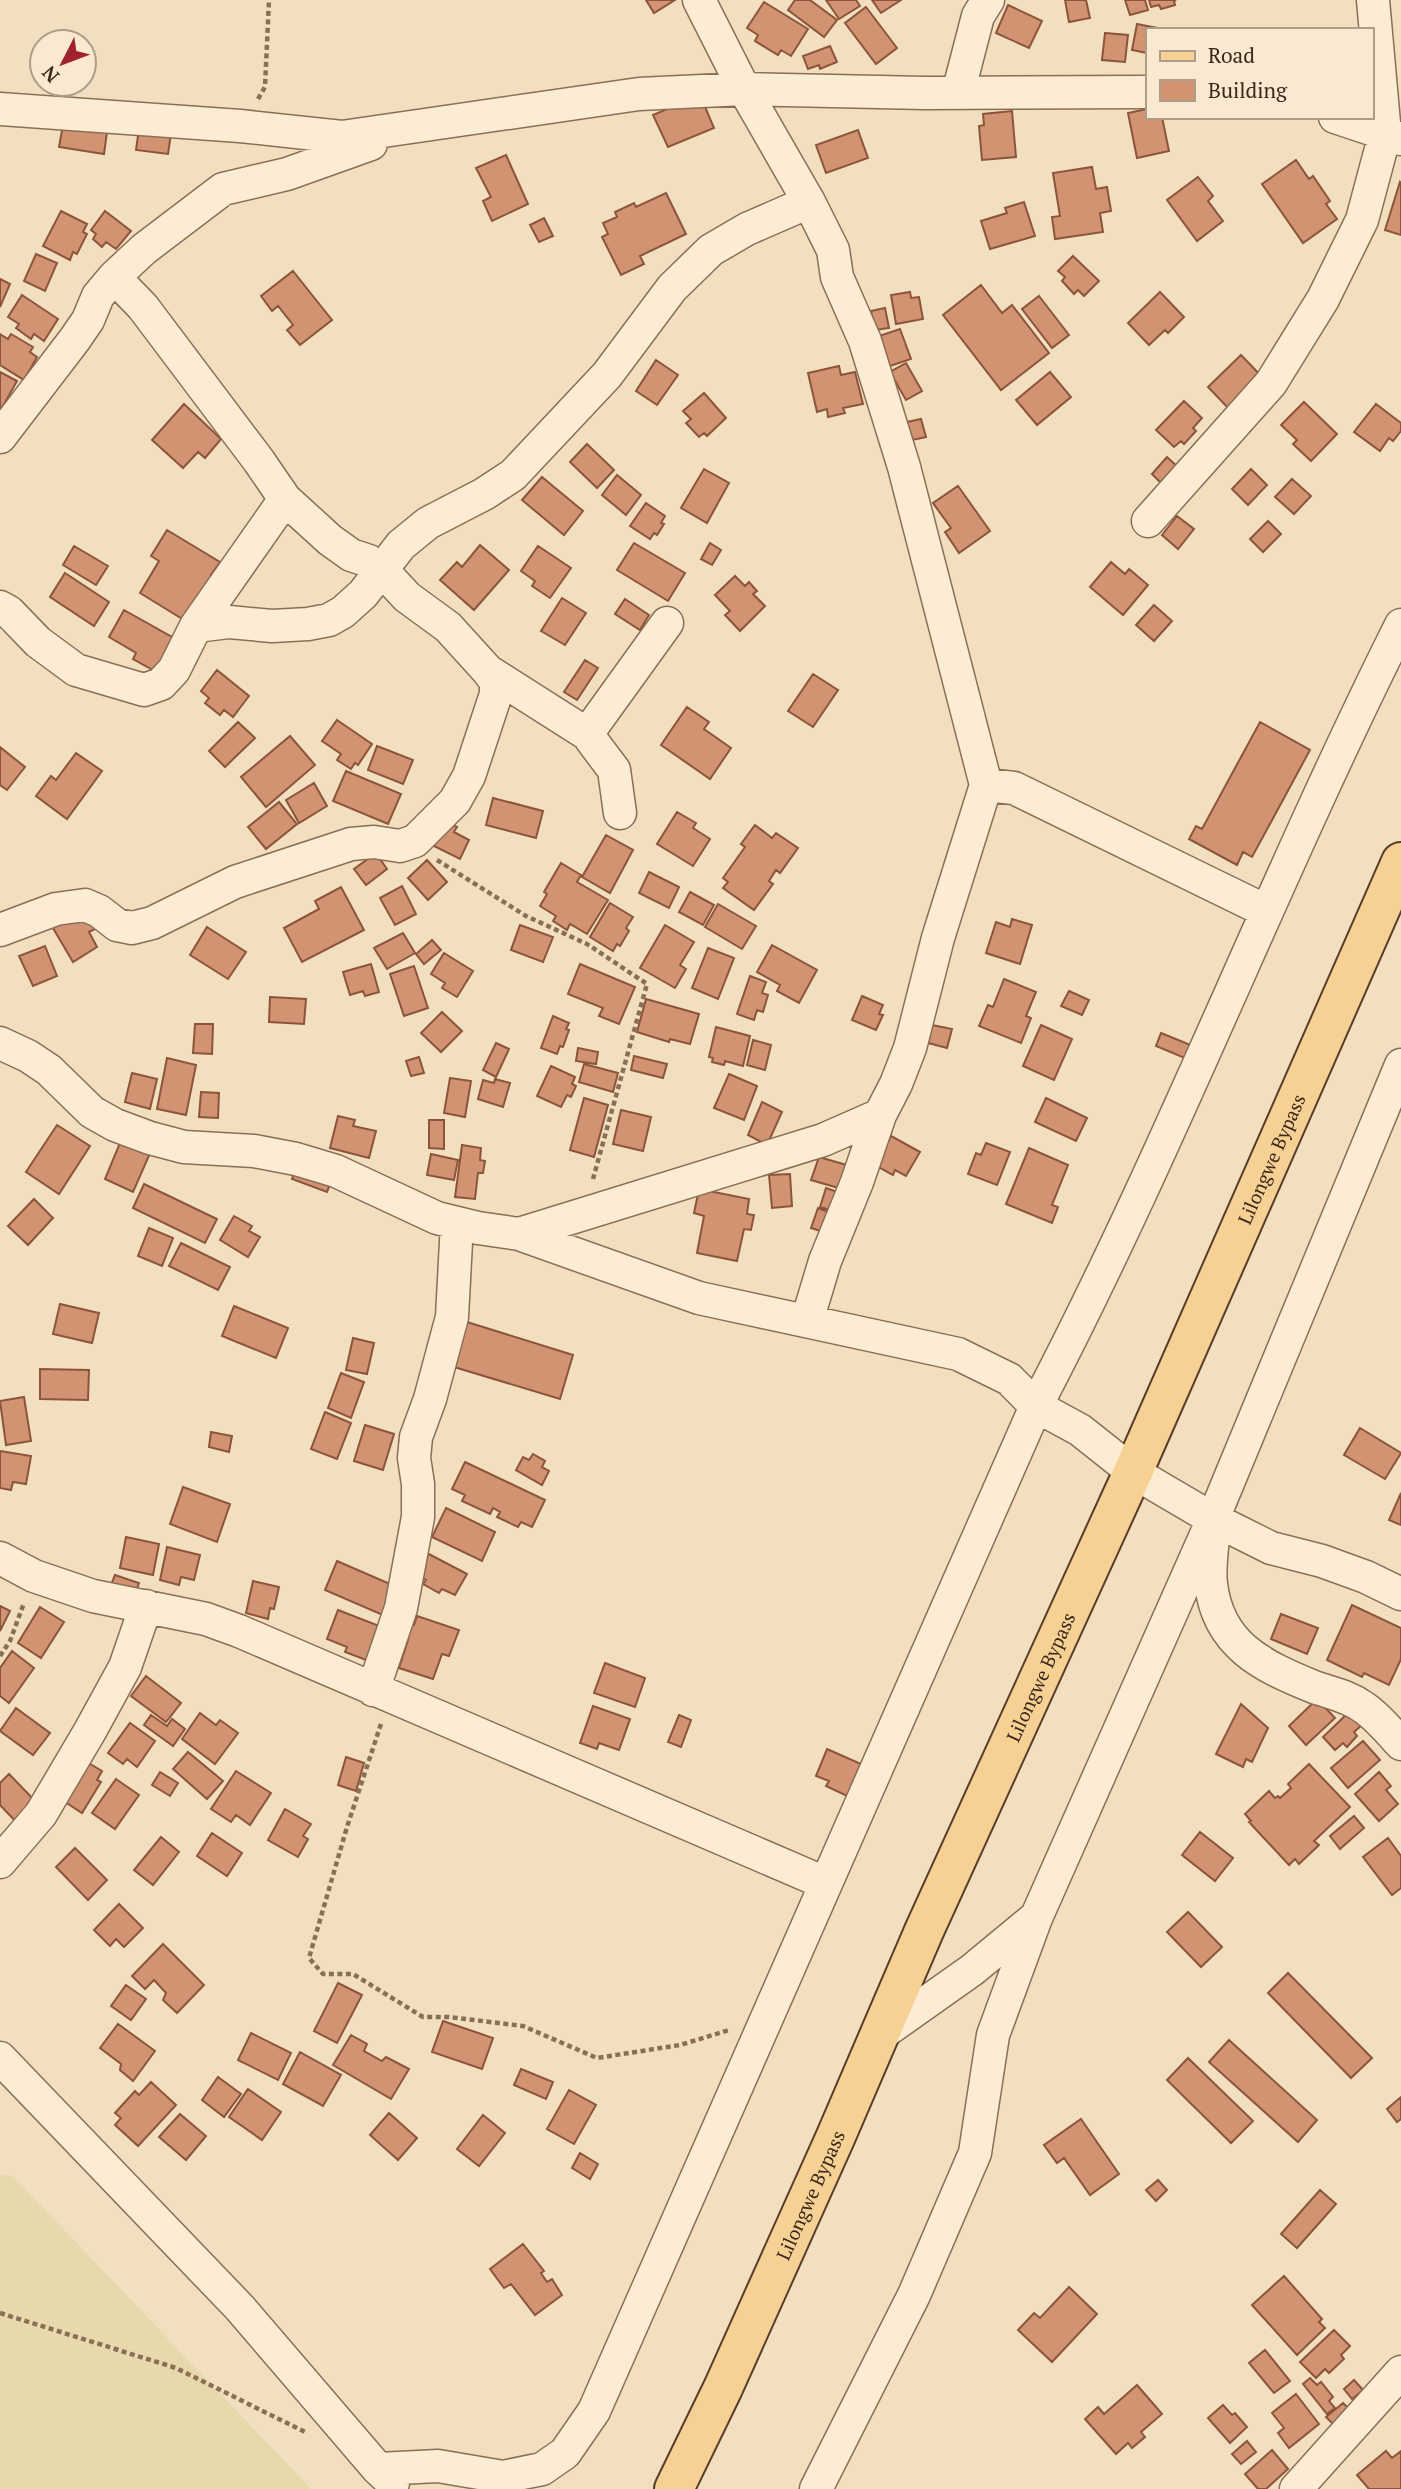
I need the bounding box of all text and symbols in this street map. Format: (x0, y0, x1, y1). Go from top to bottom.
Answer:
north arrow (28, 28, 98, 98)
legend (1146, 28, 1373, 119)
text: Road (1208, 41, 1255, 69)
text: N (35, 61, 64, 88)
text: Building (1208, 76, 1288, 104)
street label: Lilongwe Bypass (1231, 1090, 1310, 1228)
street label: Lilongwe Bypass (1000, 1608, 1080, 1745)
street label: Lilongwe Bypass (770, 2126, 850, 2264)

